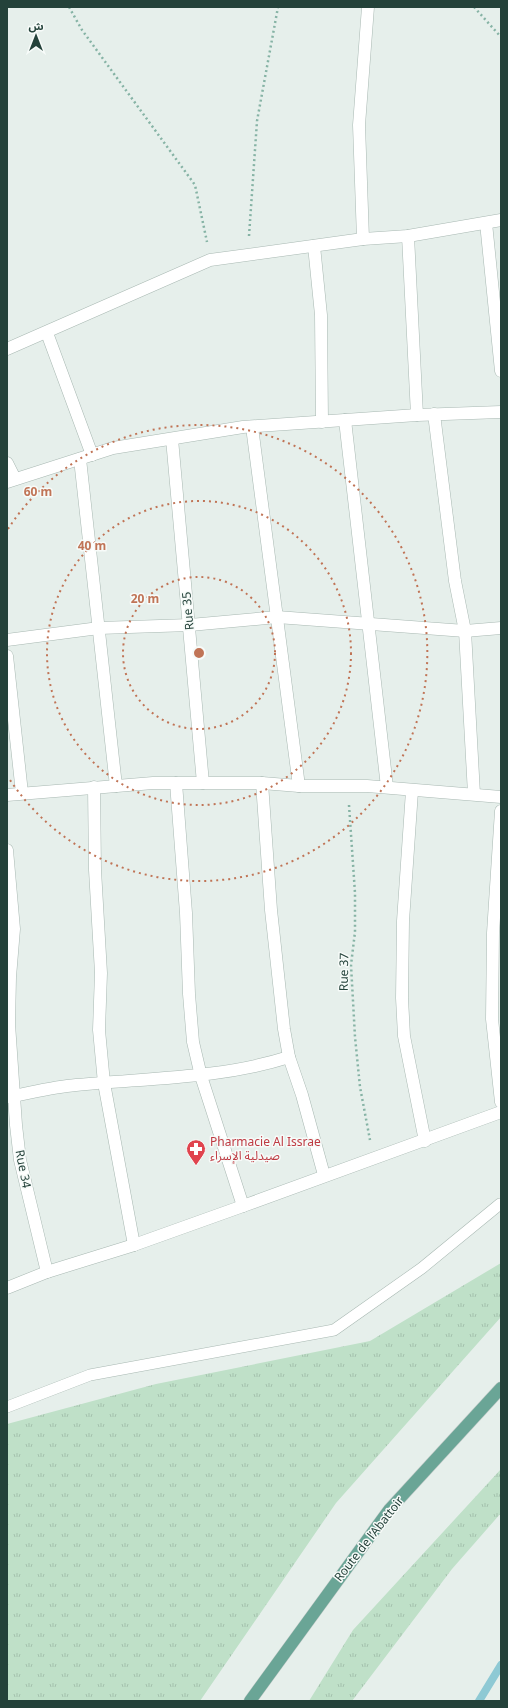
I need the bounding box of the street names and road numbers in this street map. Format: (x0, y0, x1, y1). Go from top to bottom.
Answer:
street label: Rue 35 (177, 591, 198, 631)
street label: Rue 37 (335, 952, 352, 991)
street label: Rue 34 (11, 1148, 36, 1190)
street label: Route de l’Abattoir (330, 1493, 407, 1585)

